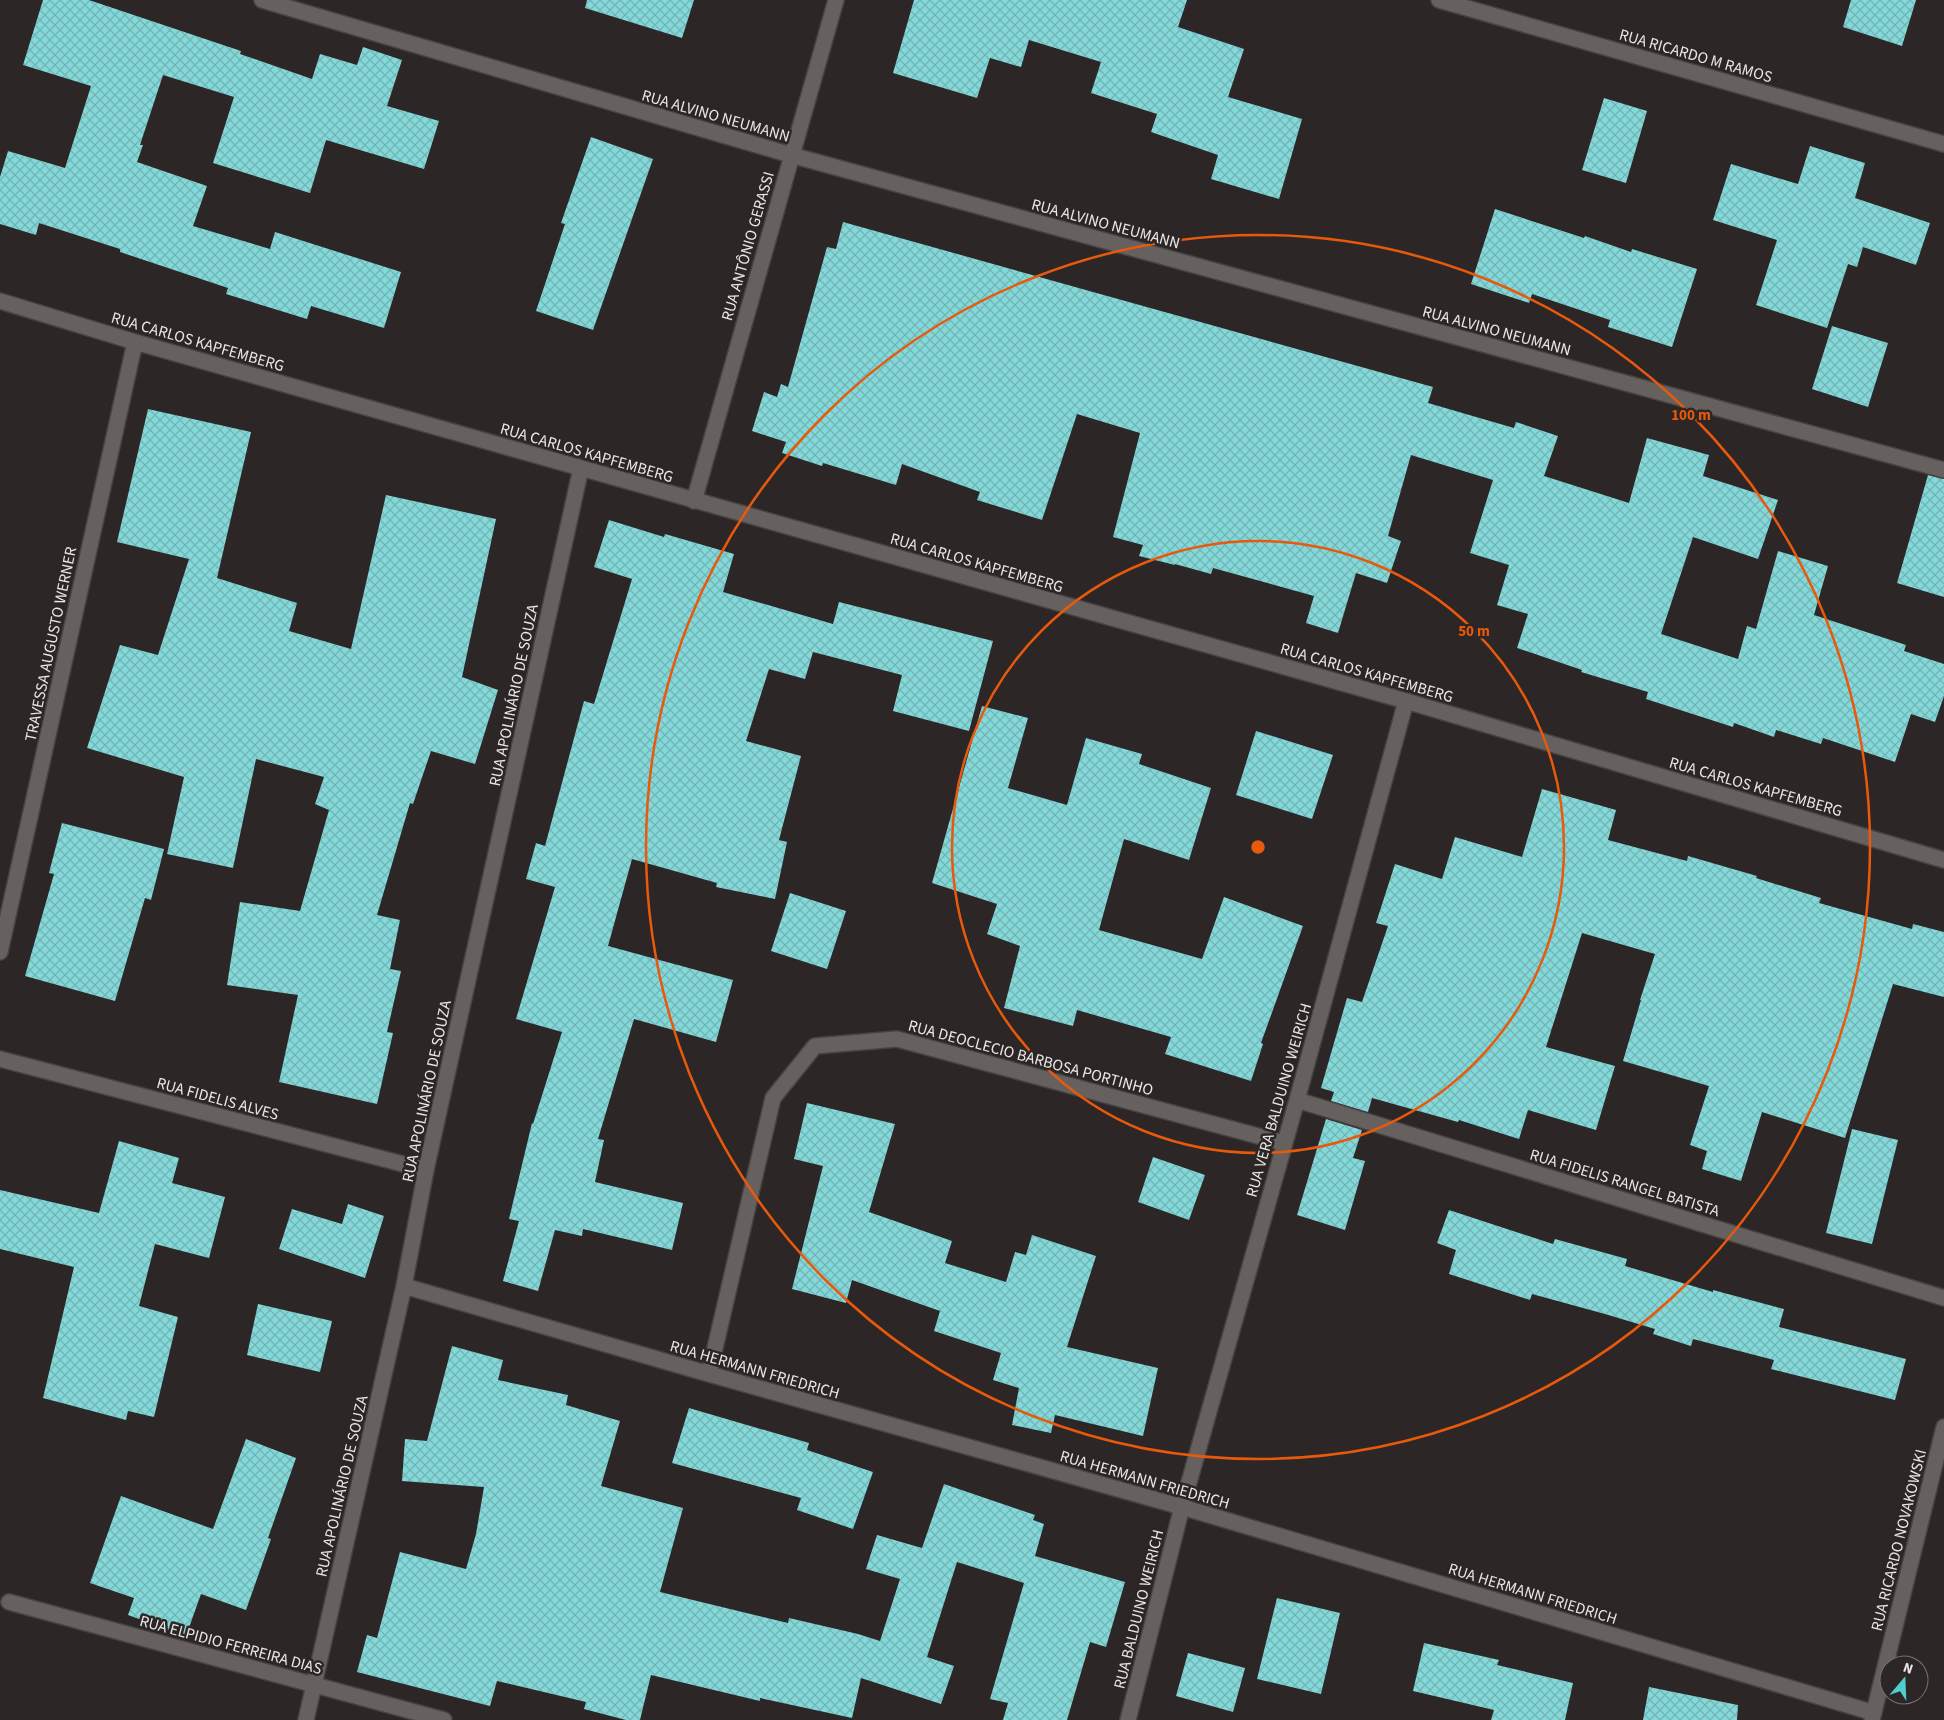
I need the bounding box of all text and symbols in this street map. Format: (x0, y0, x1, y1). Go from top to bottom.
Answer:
street label: RUA RICARDO M RAMOS (1617, 24, 1775, 88)
street label: RUA ALVINO NEUMANN (639, 84, 792, 148)
street label: RUA ANTÔNIO GERASSI (716, 169, 780, 324)
street label: RUA ALVINO NEUMANN (1029, 194, 1183, 254)
street label: RUA ALVINO NEUMANN (1420, 301, 1574, 361)
street label: RUA CARLOS KAPFEMBERG (108, 307, 287, 377)
text: 100 m (1671, 405, 1711, 426)
street label: RUA CARLOS KAPFEMBERG (497, 418, 676, 488)
street label: RUA CARLOS KAPFEMBERG (887, 528, 1066, 598)
street label: TRAVESSA AUGUSTO WERNER (20, 545, 82, 744)
street label: RUA APOLINÁRIO DE SOUZA (484, 602, 544, 788)
text: 50 m (1458, 621, 1490, 642)
street label: RUA CARLOS KAPFEMBERG (1277, 638, 1456, 708)
street label: RUA CARLOS KAPFEMBERG (1666, 752, 1845, 822)
centre of rings (1249, 838, 1267, 856)
street label: RUA APOLINÁRIO DE SOUZA (397, 998, 457, 1184)
street label: RUA VERA BALDUINO WEIRICH (1241, 1001, 1317, 1200)
street label: RUA DEOCLECIO BARBOSA PORTINHO (906, 1015, 1156, 1101)
street label: RUA FIDELIS ALVES (154, 1072, 281, 1126)
street label: RUA FIDELIS RANGEL BATISTA (1527, 1144, 1723, 1222)
street label: RUA HERMANN FRIEDRICH (667, 1335, 842, 1405)
street label: RUA APOLINÁRIO DE SOUZA (310, 1393, 374, 1579)
street label: RUA HERMANN FRIEDRICH (1057, 1445, 1232, 1515)
street label: RUA RICARDO NOVAKOWSKI (1866, 1447, 1932, 1633)
street label: RUA BALDUINO WEIRICH (1109, 1527, 1169, 1691)
street label: RUA HERMANN FRIEDRICH (1446, 1558, 1620, 1630)
street label: RUA ELPIDIO FERREIRA DIAS (137, 1610, 324, 1680)
north arrow (1879, 1655, 1929, 1705)
text: N (1900, 1658, 1916, 1680)

